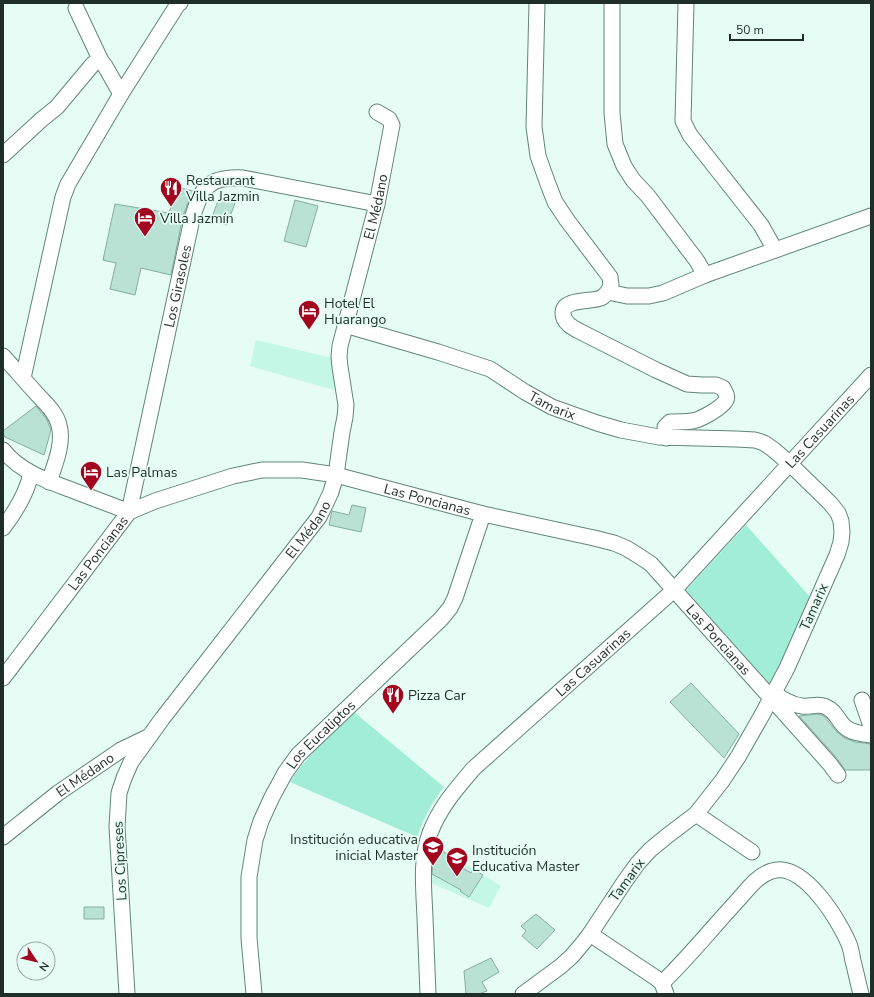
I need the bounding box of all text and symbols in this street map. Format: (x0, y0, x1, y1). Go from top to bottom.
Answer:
scale bar (730, 16, 803, 42)
text: 50 m (736, 22, 764, 38)
place label: Restaurant Villa Jazmin (185, 171, 260, 206)
street label: El Médano (359, 172, 392, 242)
restaurant icon: Restaurant Villa Jazmin (158, 175, 184, 208)
hotel icon: Villa Jazmín (132, 205, 158, 238)
place label: Villa Jazmín (159, 209, 234, 228)
street label: Los Girasoles (159, 243, 196, 329)
place label: Hotel El Huarango (324, 294, 386, 329)
hotel icon: Hotel El Huarango (296, 298, 322, 331)
street label: Tamarix (525, 386, 579, 424)
street label: Las Casuarinas (781, 390, 859, 472)
hotel icon: Las Palmas (78, 459, 104, 492)
place label: Las Palmas (106, 463, 178, 482)
street label: Las Poncianas (382, 479, 473, 520)
street label: El Médano (281, 497, 335, 562)
street label: Las Poncianas (63, 512, 133, 594)
street label: Tamarix (795, 580, 833, 634)
street label: Las Poncianas (682, 600, 756, 679)
street label: Las Casuarinas (551, 623, 635, 701)
restaurant icon: Pizza Car (380, 682, 406, 715)
place label: Pizza Car (408, 686, 466, 705)
street label: Los Eucaliptos (282, 696, 360, 773)
street label: El Médano (52, 748, 118, 801)
street label: Los Cipreses (108, 820, 132, 901)
place label: Institución educativa inicial Master (290, 830, 418, 865)
school or university icon: Institución educativa inicial Master (420, 834, 446, 867)
place label: Institución Educativa Master (472, 841, 580, 876)
school or university icon: Institución Educativa Master (444, 845, 470, 878)
street label: Tamarix (605, 854, 650, 906)
north arrow (16, 941, 56, 981)
text: N (35, 959, 52, 974)

